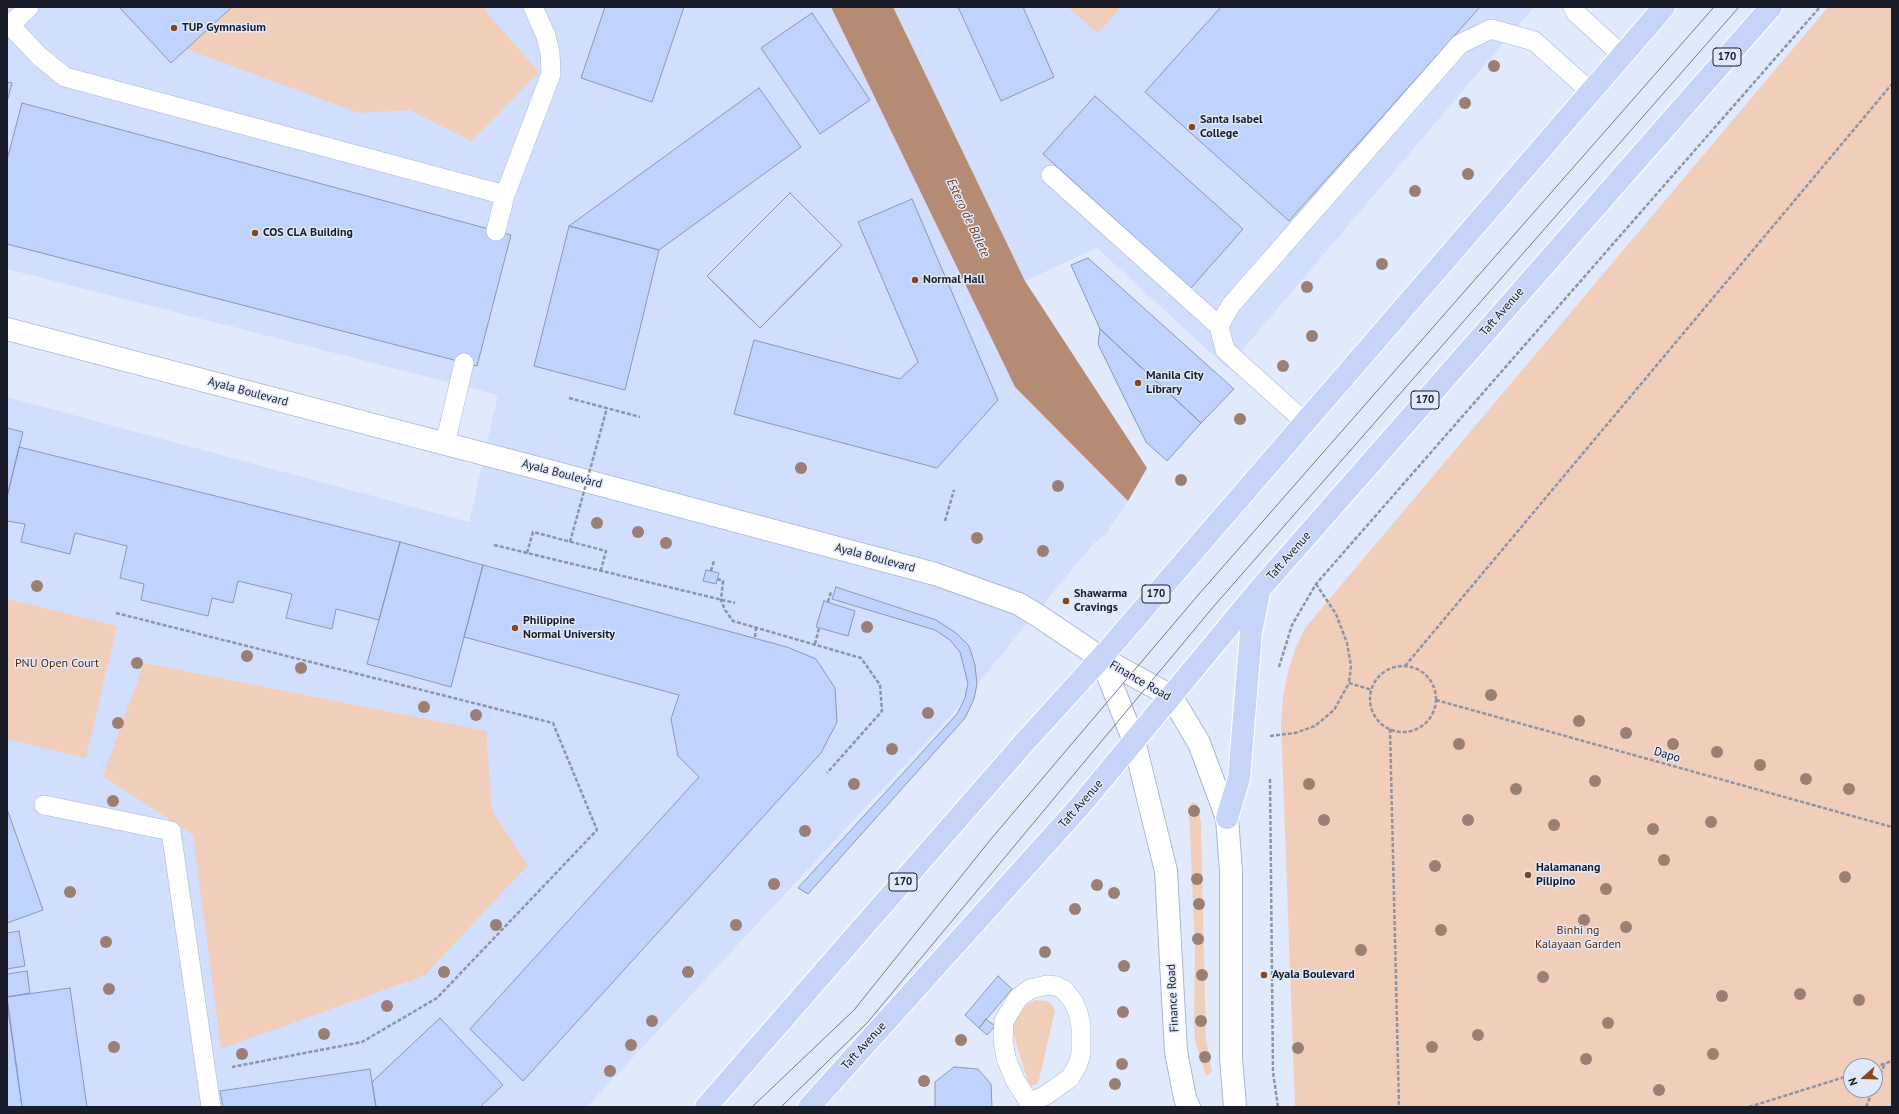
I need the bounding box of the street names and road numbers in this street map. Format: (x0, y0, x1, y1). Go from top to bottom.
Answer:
road number: 170 (1713, 48, 1741, 66)
street label: Taft Avenue (1477, 285, 1527, 339)
street label: Ayala Boulevard (206, 374, 290, 410)
road number: 170 (1411, 391, 1439, 409)
street label: Ayala Boulevard (520, 456, 604, 492)
street label: Taft Avenue (1264, 529, 1314, 583)
street label: Ayala Boulevard (833, 540, 917, 576)
road number: 170 (1142, 585, 1170, 603)
street label: Finance Road (1107, 658, 1173, 704)
street label: Dapo (1652, 744, 1682, 766)
street label: Taft Avenue (1056, 777, 1106, 831)
road number: 170 (889, 873, 917, 891)
street label: Finance Road (1164, 964, 1182, 1032)
street label: Taft Avenue (839, 1019, 889, 1073)

